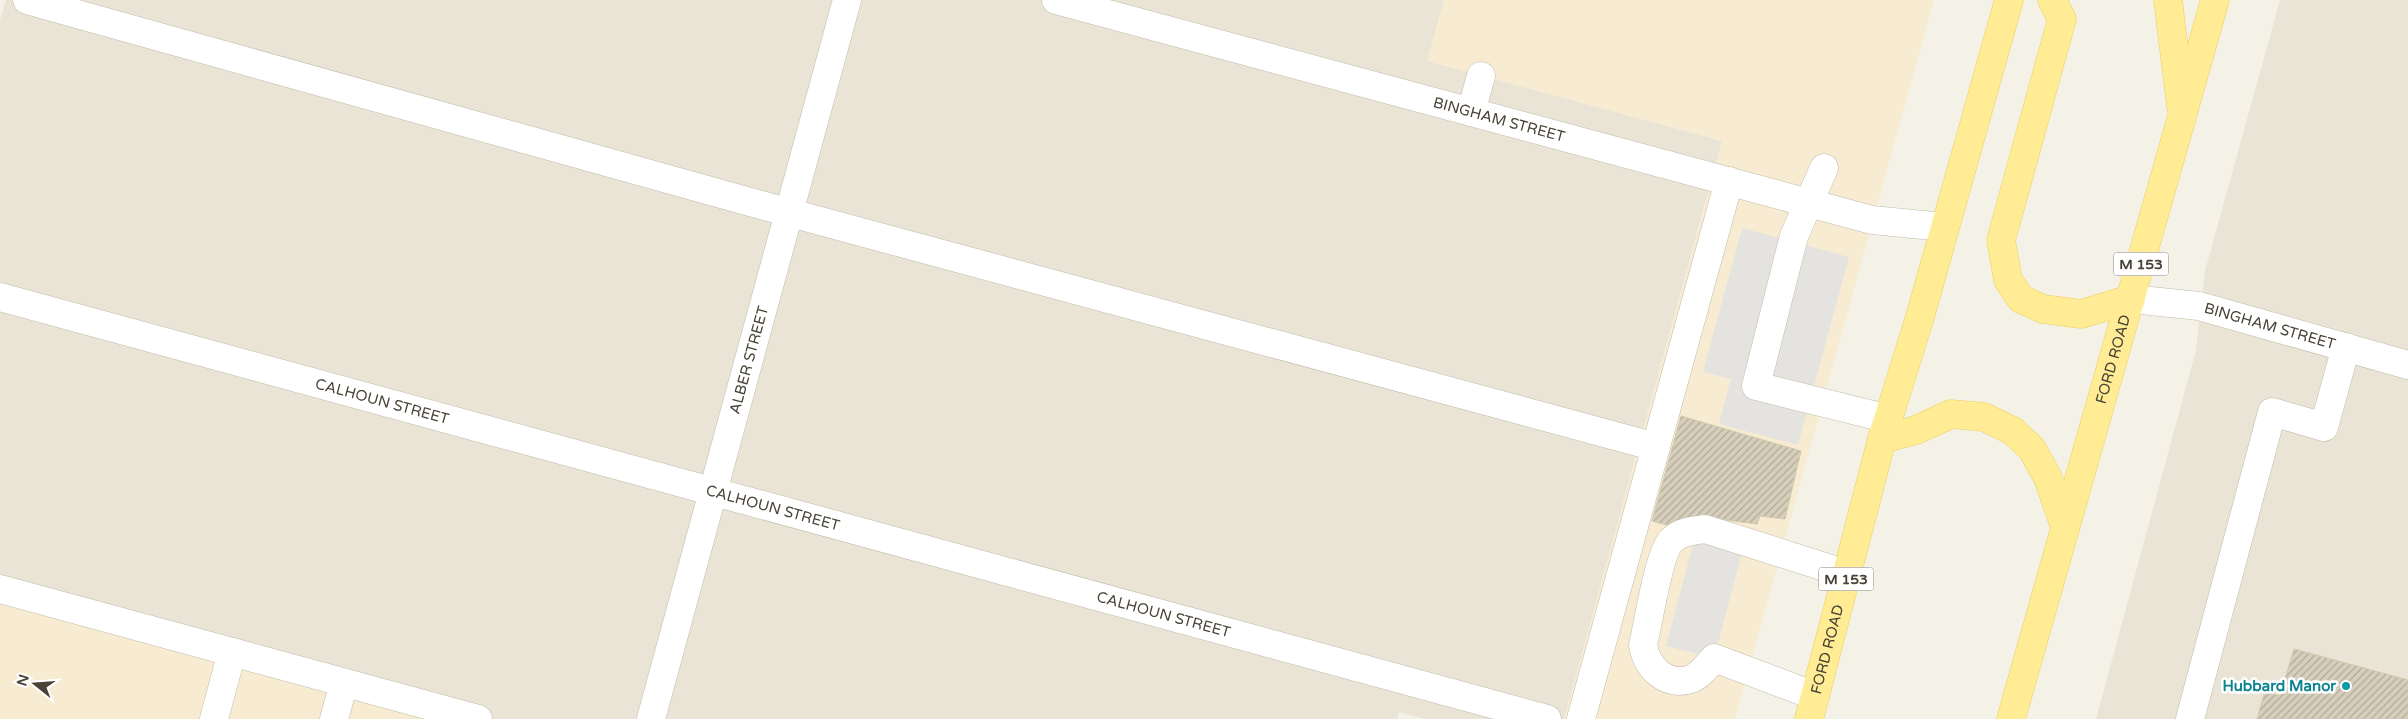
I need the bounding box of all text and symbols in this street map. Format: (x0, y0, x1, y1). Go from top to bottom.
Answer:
street label: BINGHAM STREET (1431, 93, 1567, 146)
road number: M 153 (2114, 252, 2168, 276)
street label: BINGHAM STREET (2202, 299, 2338, 353)
street label: ALBER STREET (726, 304, 772, 416)
street label: FORD ROAD (2092, 312, 2134, 406)
street label: CALHOUN STREET (313, 374, 451, 428)
street label: CALHOUN STREET (704, 481, 842, 535)
road number: M 153 (1818, 568, 1874, 590)
street label: CALHOUN STREET (1095, 588, 1232, 641)
street label: FORD ROAD (1807, 603, 1847, 696)
north arrow (10, 659, 60, 709)
text: N (13, 672, 33, 688)
place label: Hubbard Manor (2223, 677, 2336, 695)
marker: Hubbard Manor (2340, 680, 2352, 692)

